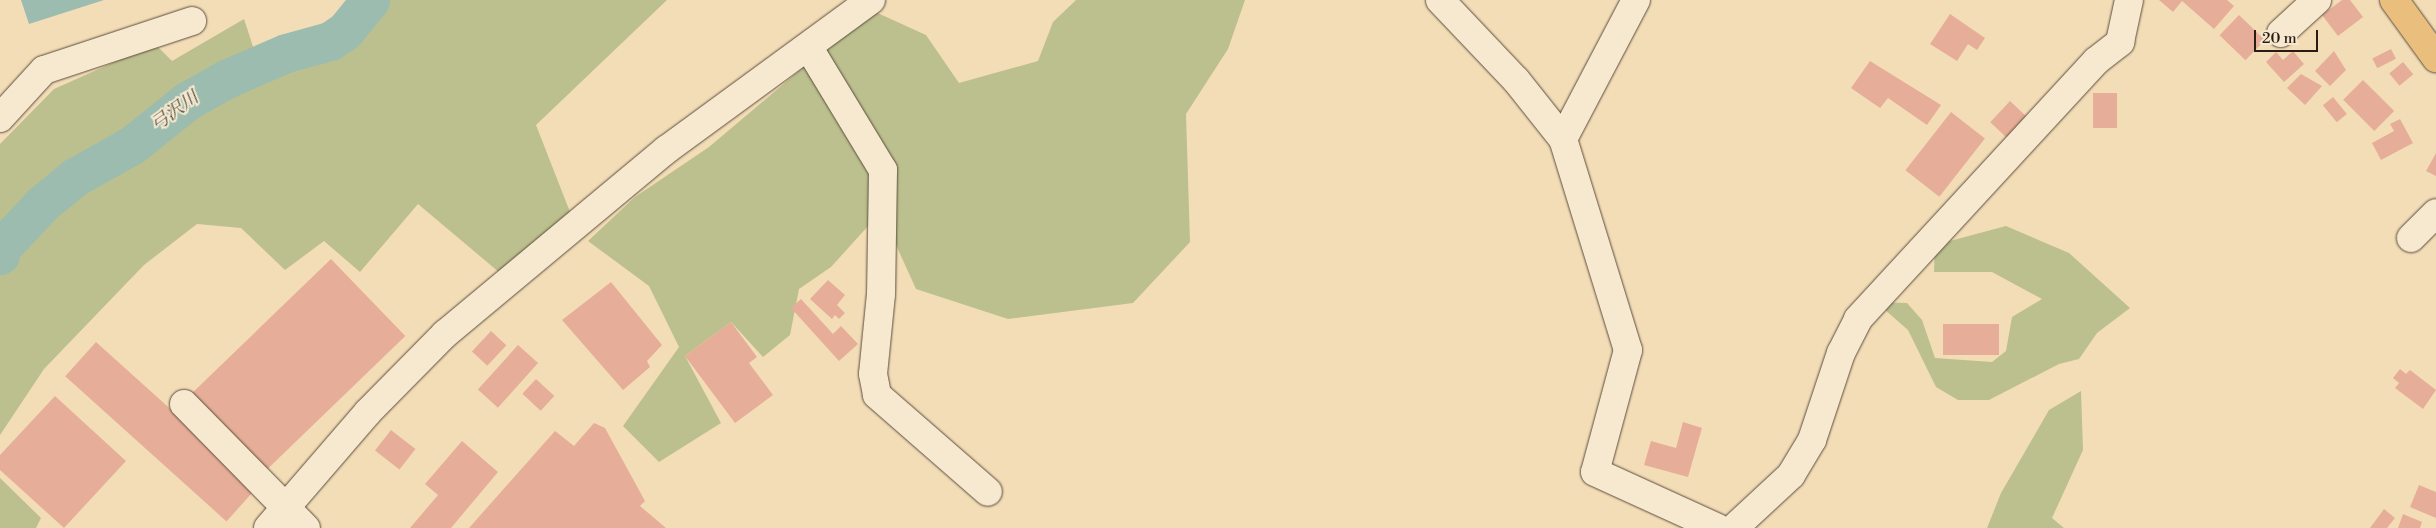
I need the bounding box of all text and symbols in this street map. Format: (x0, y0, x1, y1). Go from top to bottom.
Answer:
scale bar (2256, 20, 2320, 52)
text: 20 m (2262, 29, 2297, 48)
water label: 弓沢川 (147, 87, 203, 137)

